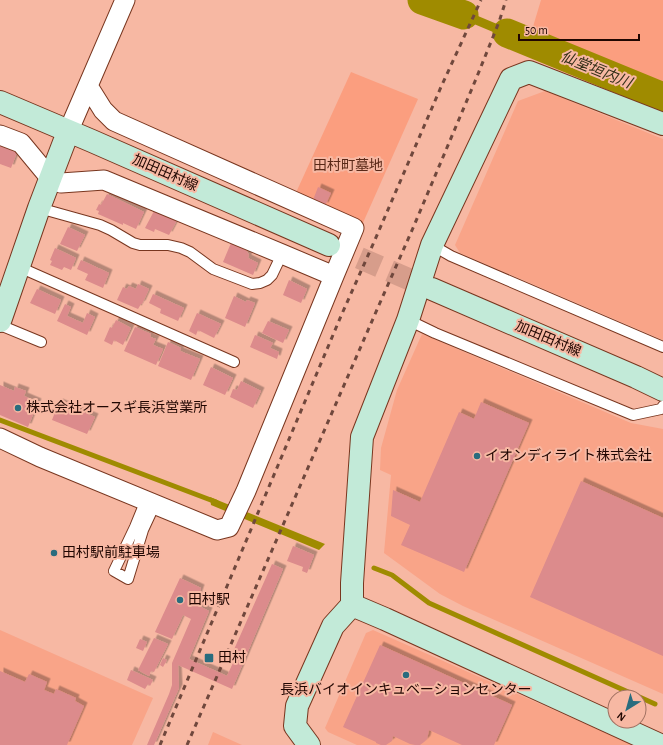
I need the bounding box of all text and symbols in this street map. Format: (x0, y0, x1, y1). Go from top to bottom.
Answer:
scale bar (519, 16, 639, 42)
text: 50 m (525, 24, 548, 36)
water label: 仙堂垣内川 (558, 48, 636, 92)
street label: 加田田村線 (130, 151, 201, 194)
park label: 田村町墓地 (313, 157, 383, 173)
street label: 加田田村線 (513, 317, 584, 359)
place label: 株式会社オースギ長浜営業所 (26, 400, 207, 415)
marker: 株式会社オースギ長浜営業所 (13, 403, 23, 413)
place label: イオンディライト株式会社 (485, 448, 652, 463)
marker: イオンディライト株式会社 (472, 451, 482, 461)
place label: 田村駅前駐車場 (62, 544, 160, 560)
marker: 田村駅前駐車場 (49, 548, 59, 558)
place label: 田村駅 (188, 591, 230, 607)
marker: 田村駅 (175, 595, 185, 605)
place label: 田村 (218, 649, 246, 665)
marker: 田村 (203, 652, 215, 664)
marker: 長浜バイオインキュベーションセンター (401, 670, 411, 680)
place label: 長浜バイオインキュベーションセンター (280, 682, 532, 697)
north arrow (607, 689, 647, 729)
text: N (615, 710, 628, 723)

